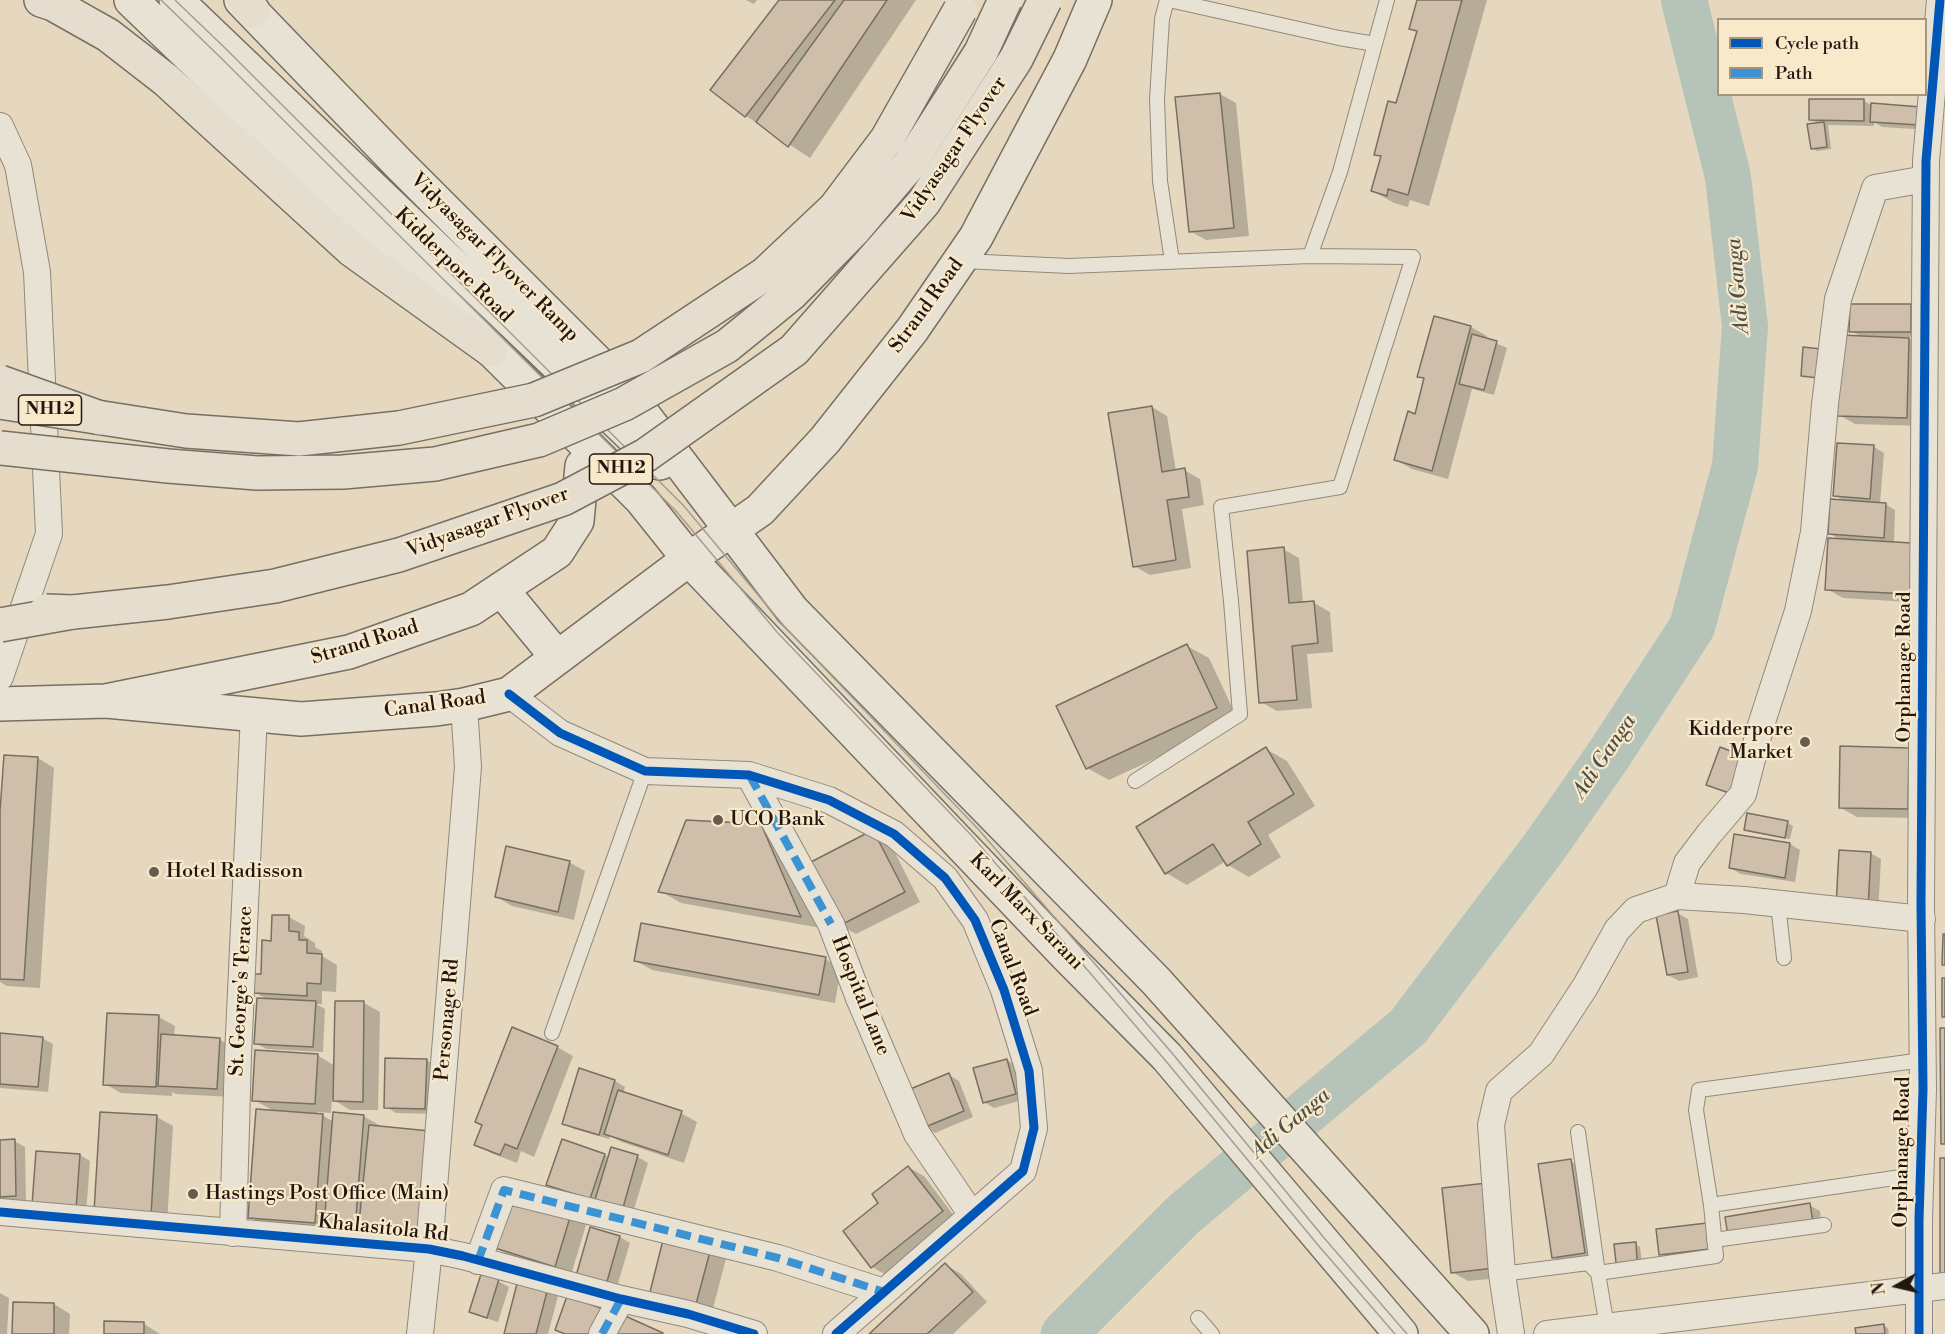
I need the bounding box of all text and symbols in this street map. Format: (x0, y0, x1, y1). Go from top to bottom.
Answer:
legend (1717, 18, 1927, 96)
text: Cycle path (1775, 32, 1859, 55)
text: Path (1775, 62, 1813, 85)
street label: Vidyasagar Flyover (897, 72, 1013, 228)
street label: Vidyasagar Flyover Ramp (405, 169, 583, 347)
street label: Kidderpore Road (389, 204, 517, 328)
water label: Adi Ganga (1722, 237, 1756, 335)
street label: Strand Road (885, 254, 969, 358)
road number: NH12 (19, 395, 82, 425)
road number: NH12 (590, 454, 652, 484)
street label: Vidyasagar Flyover (404, 482, 572, 564)
street label: Orphanage Road (1893, 591, 1917, 743)
street label: Strand Road (308, 615, 422, 671)
street label: Canal Road (383, 686, 487, 724)
water label: Adi Ganga (1568, 710, 1642, 804)
place label: Kidderpore Market (1688, 718, 1793, 765)
marker: Kidderpore Market (1798, 735, 1812, 749)
place label: UCO Bank (730, 808, 824, 832)
marker: UCO Bank (711, 813, 725, 827)
street label: Karl Marx Sarani (964, 848, 1088, 976)
place label: Hotel Radisson (166, 860, 303, 884)
marker: Hotel Radisson (147, 865, 161, 879)
street label: St. George's Terace (226, 905, 258, 1077)
street label: Canal Road (982, 916, 1042, 1020)
street label: Hospital Lane (825, 933, 895, 1059)
street label: Personage Rd (431, 958, 465, 1082)
street label: Orphanage Road (1890, 1076, 1916, 1228)
water label: Adi Ganga (1246, 1084, 1336, 1164)
place label: Hastings Post Office (Main) (205, 1182, 449, 1206)
marker: Hastings Post Office (Main) (186, 1187, 200, 1201)
street label: Khalasitola Rd (317, 1210, 449, 1248)
north arrow (1867, 1256, 1927, 1316)
text: N (1868, 1281, 1890, 1296)

